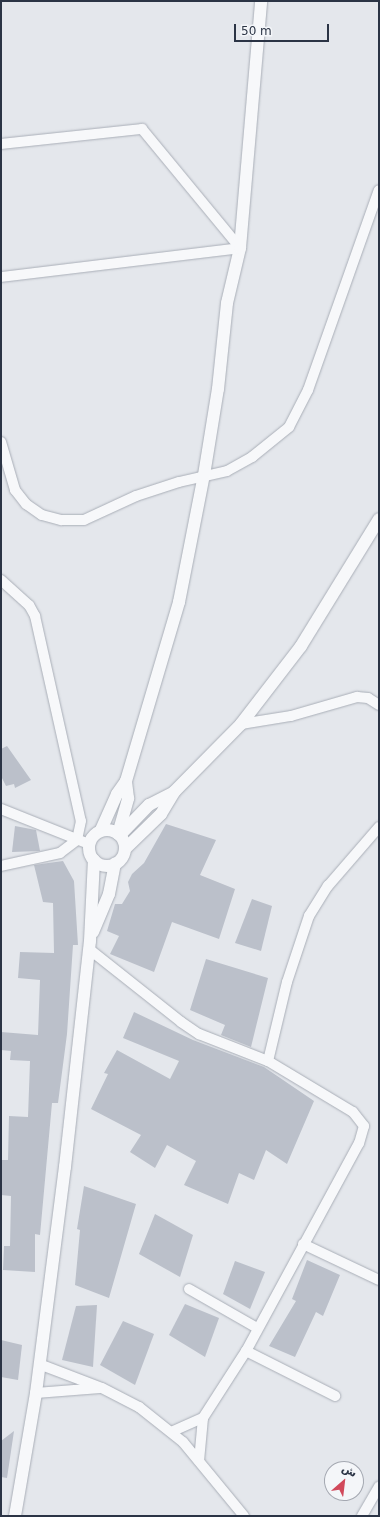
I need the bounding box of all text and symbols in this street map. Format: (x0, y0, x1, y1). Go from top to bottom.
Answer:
scale bar (236, 16, 331, 42)
text: 50 m (241, 24, 272, 38)
north arrow (324, 1461, 364, 1501)
text: ش (340, 1462, 359, 1480)

